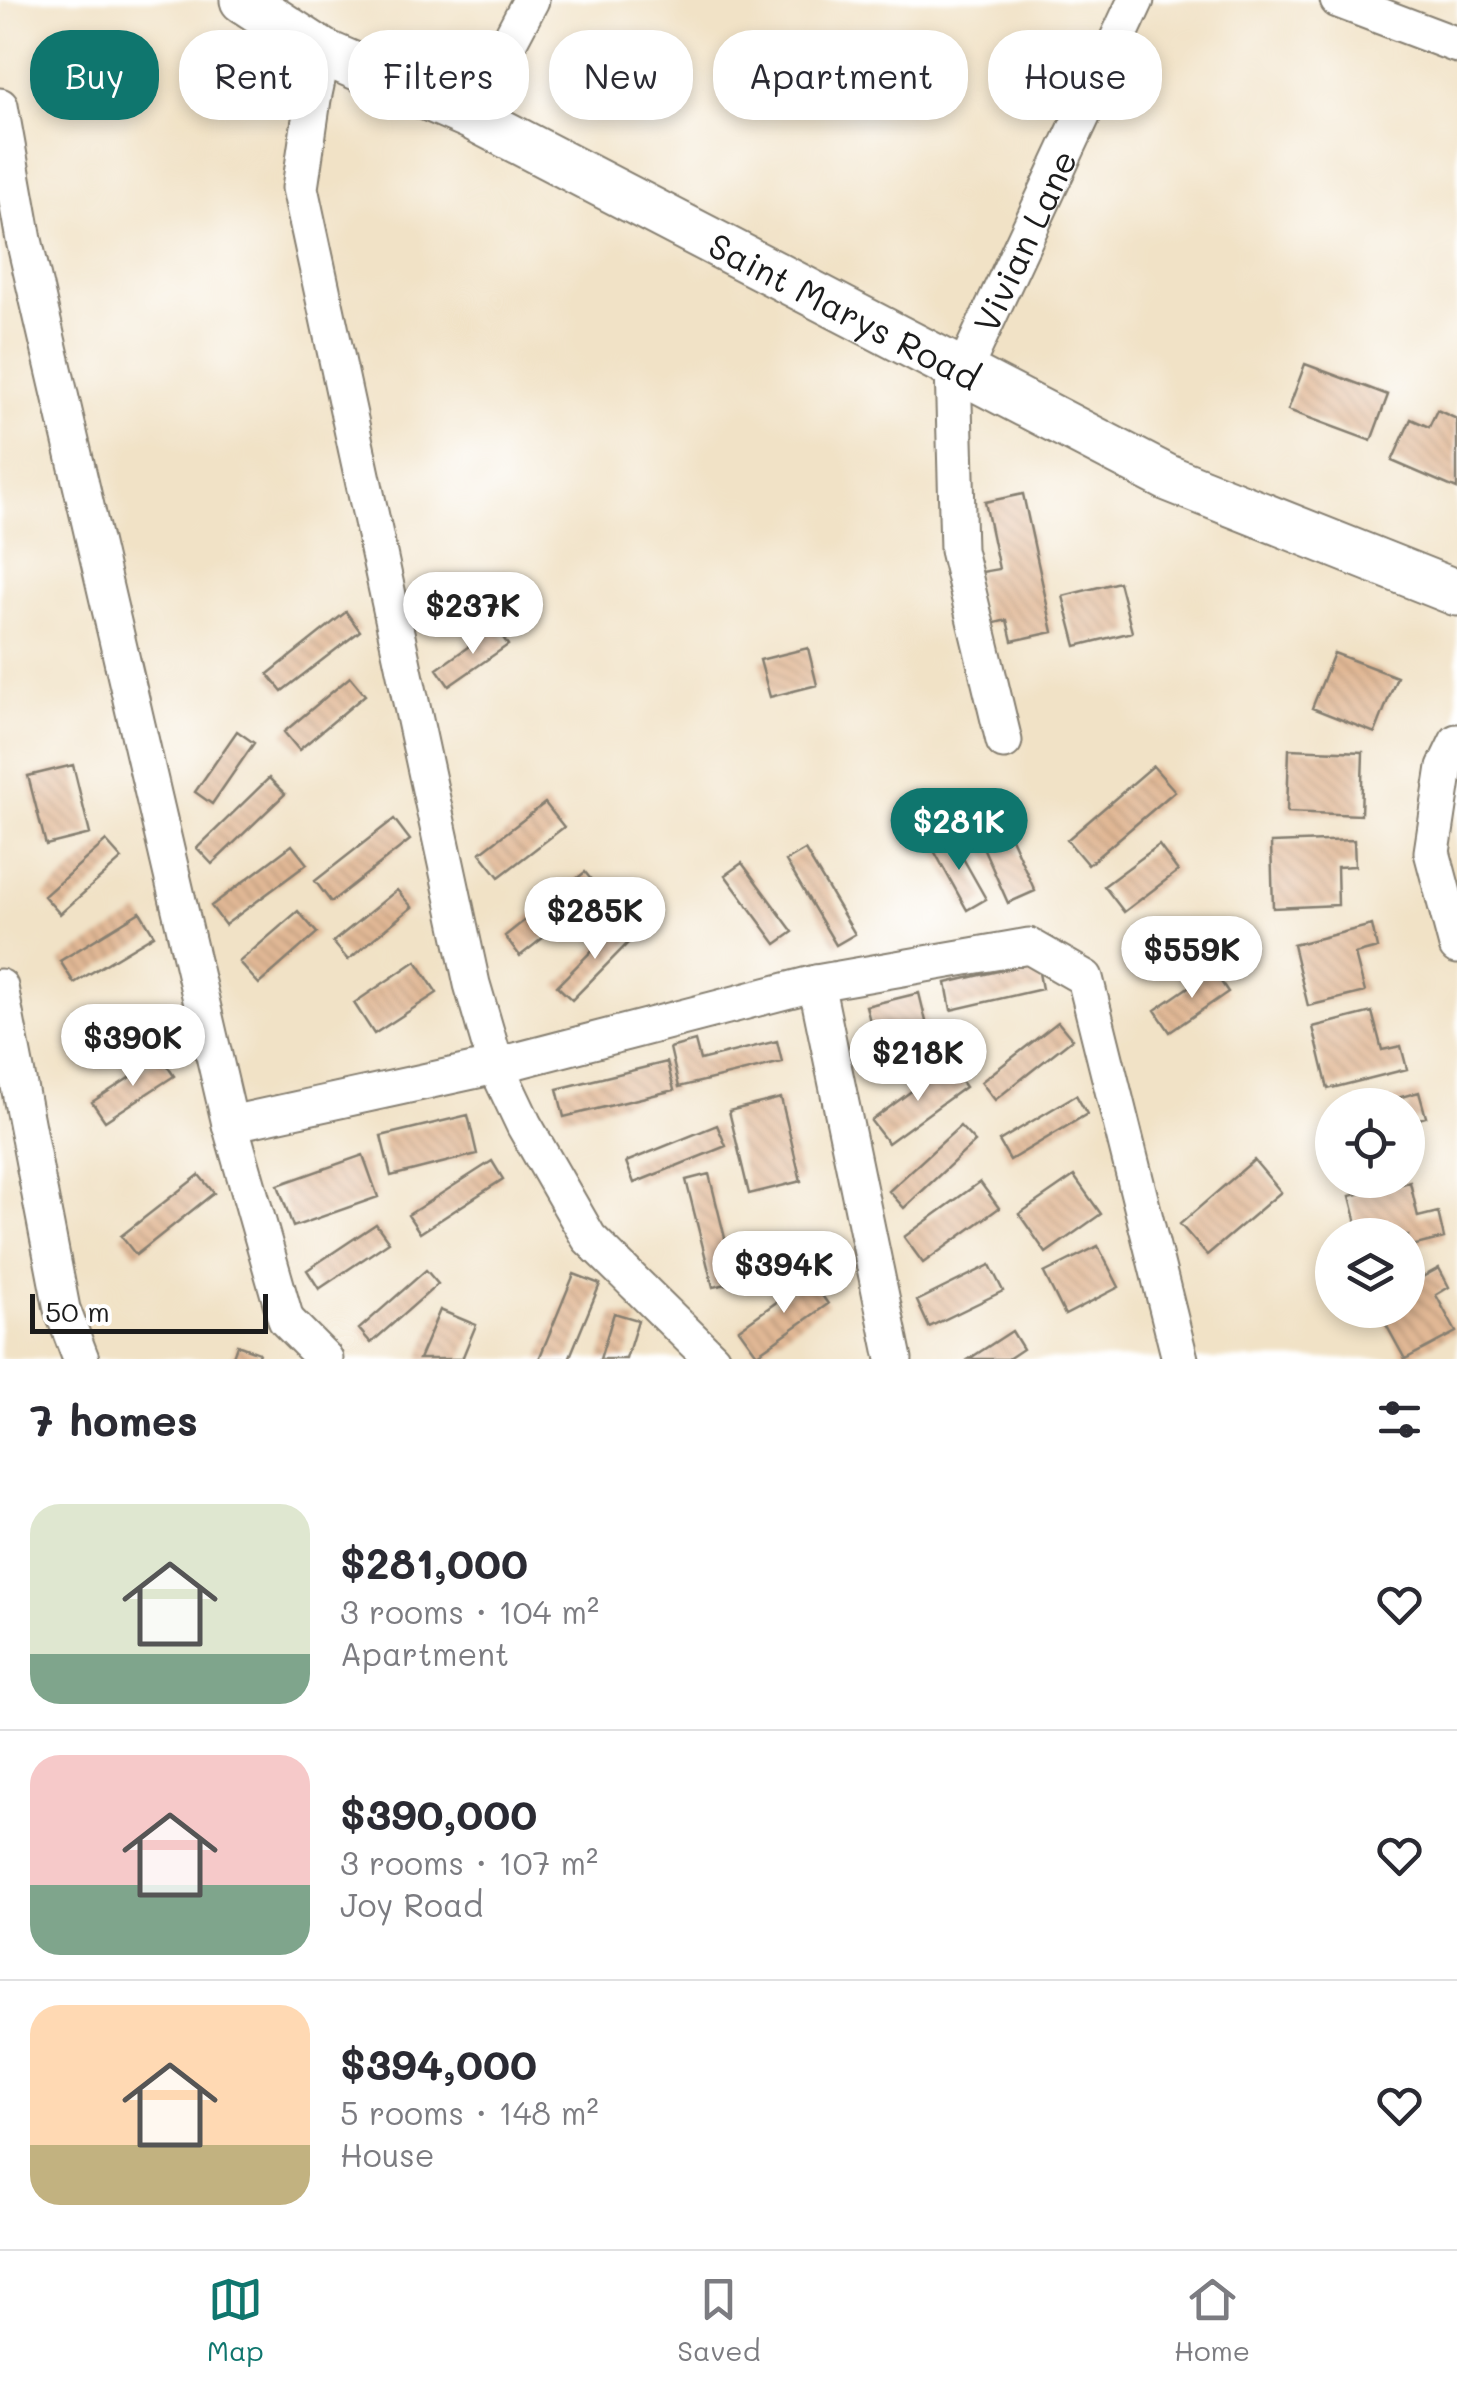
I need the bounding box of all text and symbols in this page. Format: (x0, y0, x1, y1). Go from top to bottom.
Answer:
chip: Buy (30, 30, 159, 120)
chip: Rent (179, 30, 328, 120)
chip: Filters (348, 30, 529, 120)
chip: New (549, 30, 693, 120)
chip: Apartment (713, 30, 968, 120)
chip: House (988, 30, 1162, 120)
street label: Vivian Lane (962, 142, 1086, 339)
street label: Saint Marys Road (701, 221, 988, 400)
pin: $237K (403, 572, 543, 657)
text: $237K (425, 583, 521, 625)
pin: $281K (889, 788, 1029, 873)
text: $281K (913, 799, 1005, 841)
pin: $285K (525, 877, 665, 962)
text: $285K (546, 888, 644, 930)
pin: $559K (1122, 916, 1262, 1001)
text: $559K (1143, 927, 1241, 969)
pin: $390K (63, 1004, 203, 1089)
text: $390K (83, 1015, 183, 1057)
pin: $218K (848, 1019, 988, 1104)
text: $218K (872, 1030, 964, 1072)
map controls (1315, 1088, 1425, 1328)
button: locate (1315, 1088, 1425, 1198)
button: layers (1315, 1218, 1425, 1328)
pin: $394K (714, 1231, 854, 1316)
text: $394K (734, 1242, 834, 1284)
scale bar (30, 1289, 268, 1334)
text: 50 m (45, 1293, 110, 1329)
text: 7 homes (30, 1392, 198, 1447)
icon: filters (1372, 1392, 1427, 1447)
text: $281,000 (340, 1535, 528, 1590)
icon: home (110, 1544, 230, 1664)
icon: heart (1372, 1577, 1427, 1632)
text: 3 rooms · 104 m² (340, 1590, 599, 1632)
text: Apartment (340, 1632, 509, 1674)
text: $390,000 (340, 1786, 537, 1841)
icon: home (110, 1795, 230, 1915)
icon: heart (1372, 1828, 1427, 1883)
text: 3 rooms · 107 m² (340, 1841, 598, 1883)
text: Joy Road (340, 1883, 483, 1925)
text: $394,000 (340, 2036, 537, 2091)
icon: home (110, 2045, 230, 2165)
icon: heart (1372, 2078, 1427, 2133)
text: 5 rooms · 148 m² (340, 2091, 599, 2133)
text: House (340, 2133, 435, 2175)
tab: Map (207, 2272, 264, 2368)
tab: Saved (677, 2272, 760, 2368)
tab: Home (1174, 2272, 1250, 2368)

